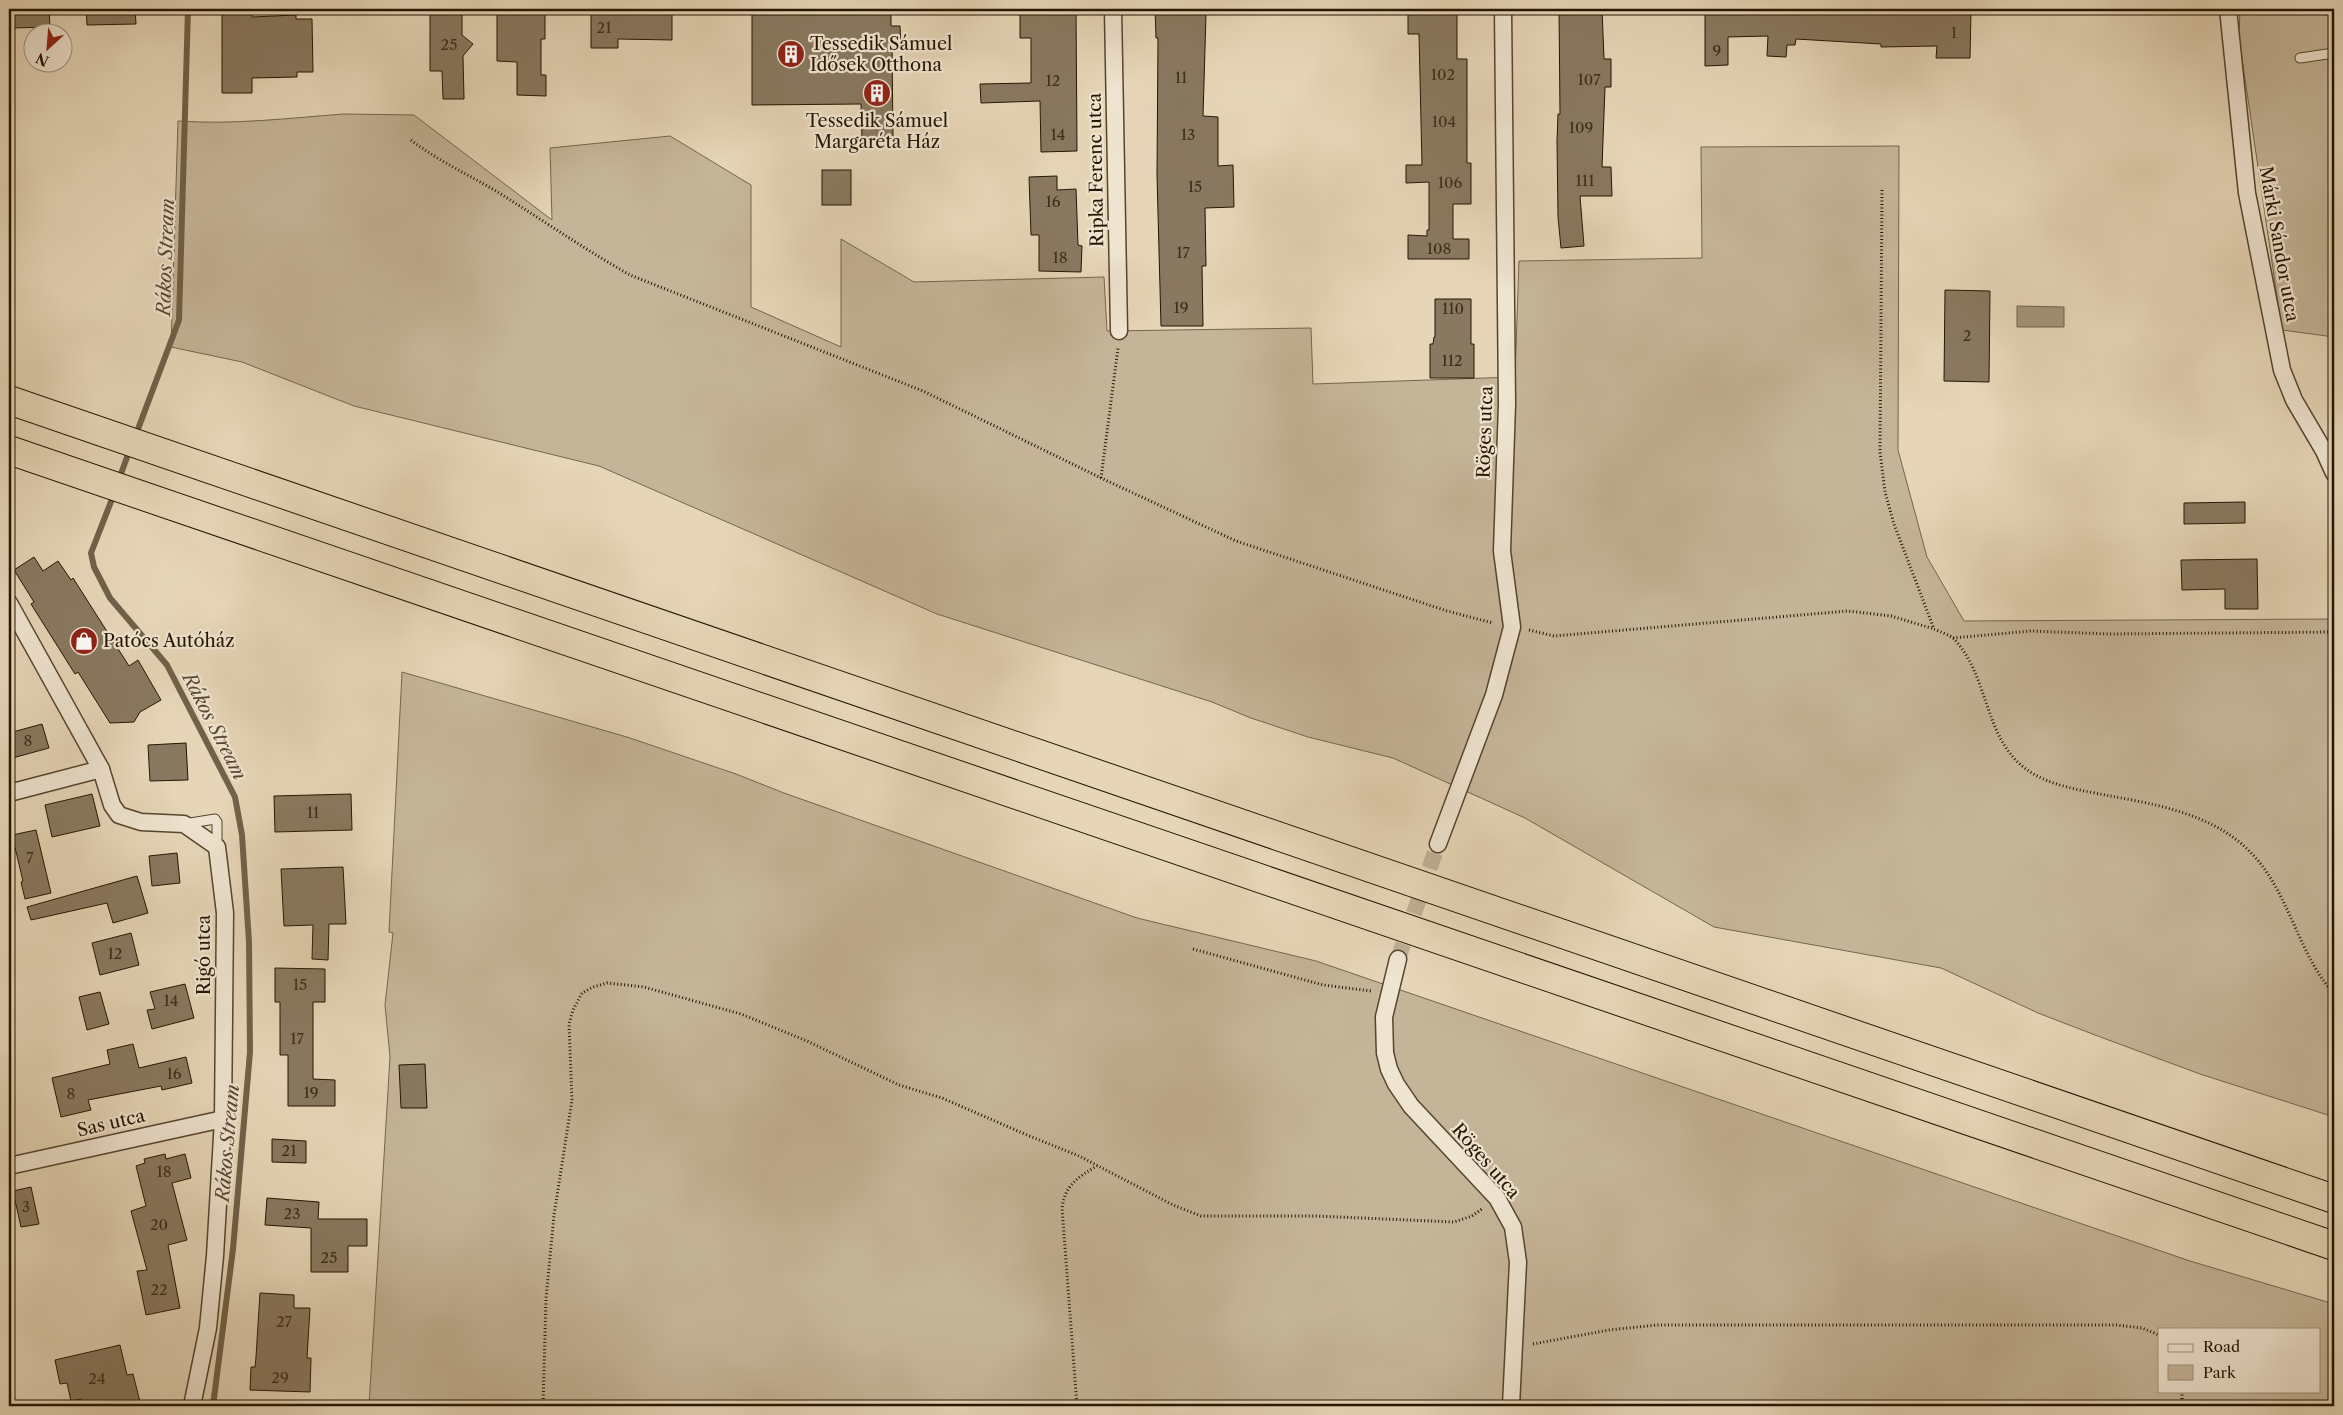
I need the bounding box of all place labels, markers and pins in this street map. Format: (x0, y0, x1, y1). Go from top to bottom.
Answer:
place label: Tessedik Sámuel Idősek Otthona (810, 33, 952, 76)
building icon: Tessedik Sámuel Idősek Otthona (776, 39, 806, 69)
building icon: Tessedik Sámuel Margaréta Ház (862, 78, 892, 108)
place label: Tessedik Sámuel Margaréta Ház (806, 110, 948, 153)
shop icon: Patócs Autóház (69, 626, 99, 656)
place label: Patócs Autóház (103, 630, 234, 652)

